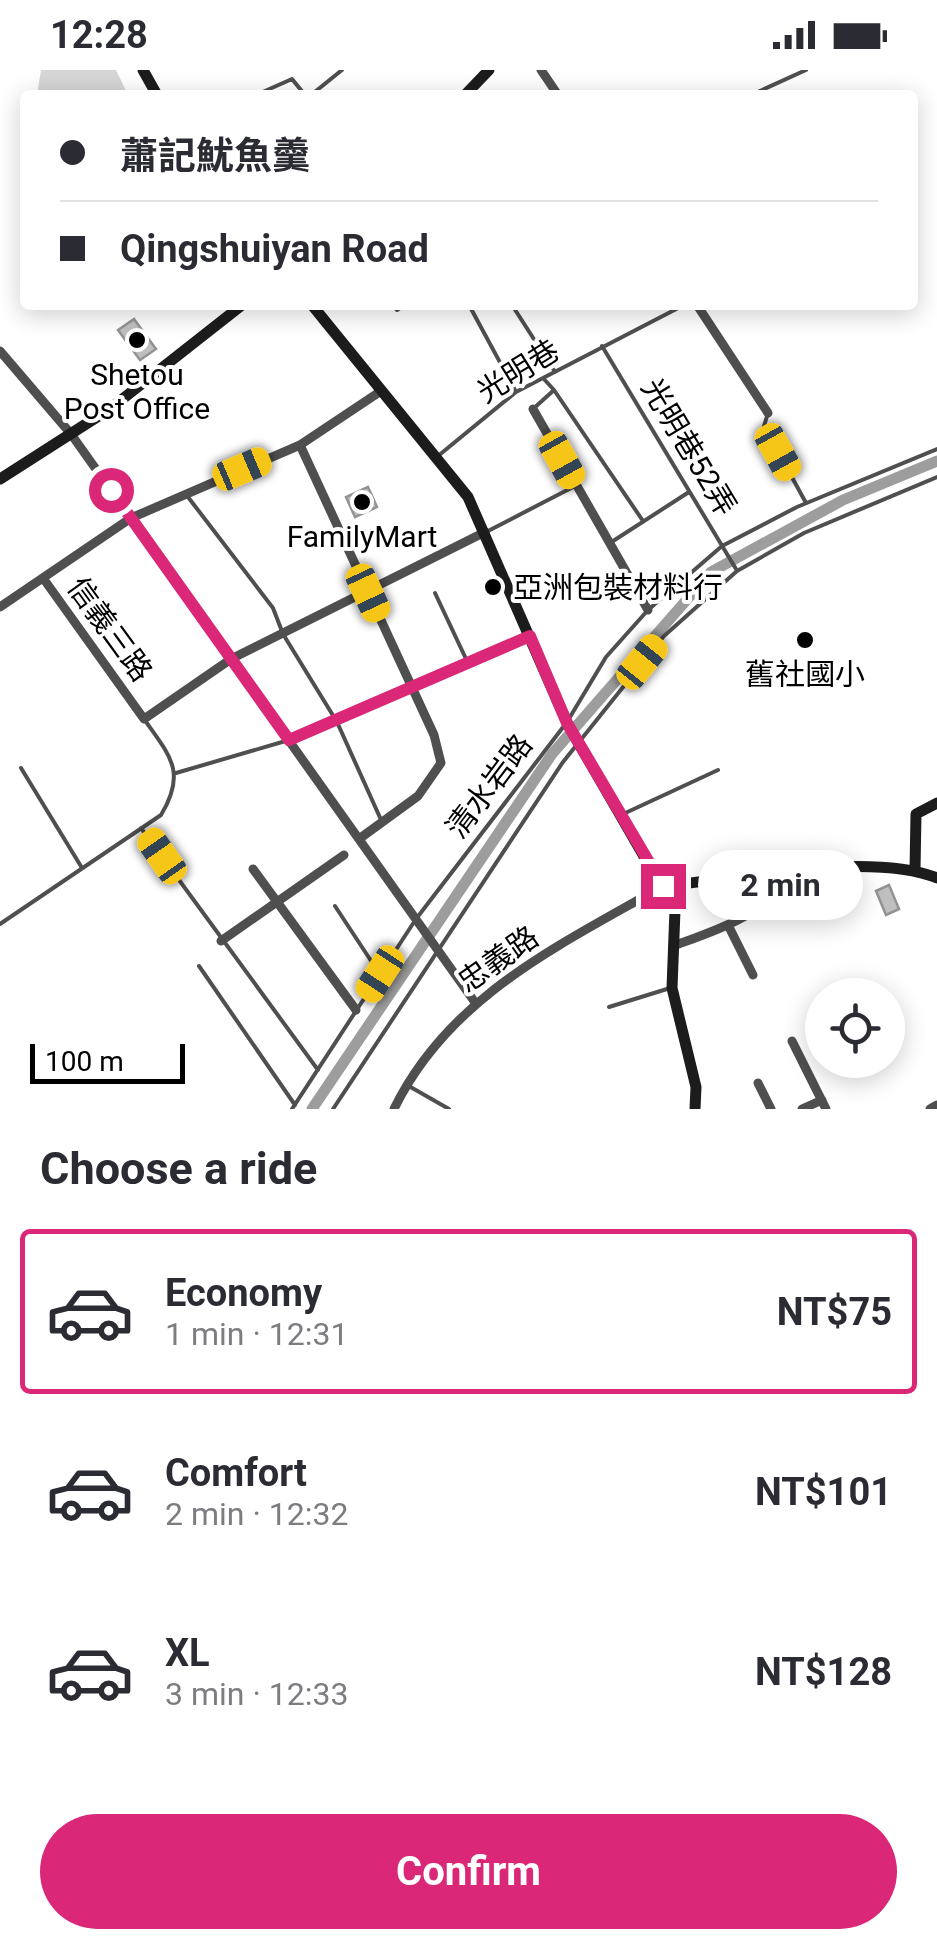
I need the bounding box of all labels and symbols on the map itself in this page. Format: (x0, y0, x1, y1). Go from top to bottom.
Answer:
marker: Shetou Post Office (126, 329, 148, 351)
street label: 光明巷 (471, 332, 565, 410)
place label: Shetou Post Office (64, 357, 210, 426)
street label: 光明巷52弄 (634, 372, 744, 522)
car (750, 418, 806, 486)
car (534, 426, 590, 494)
car (209, 443, 275, 495)
route start (89, 468, 134, 513)
marker: FamilyMart (351, 491, 373, 513)
place label: FamilyMart (287, 519, 437, 554)
car (342, 559, 394, 627)
street label: 信義三路 (61, 570, 159, 688)
place label: 亞洲包裝材料行 (513, 570, 723, 605)
marker: 亞洲包裝材料行 (482, 576, 504, 598)
car (611, 629, 673, 695)
marker: 舊社國小 (794, 629, 816, 651)
place label: 舊社國小 (745, 657, 865, 692)
street label: 清水岩路 (439, 728, 539, 844)
car (133, 823, 191, 889)
callout: 2 min (698, 851, 863, 921)
route end (641, 864, 686, 909)
street label: 忠義路 (451, 919, 545, 999)
car (351, 941, 409, 1007)
scale bar (30, 1039, 185, 1084)

